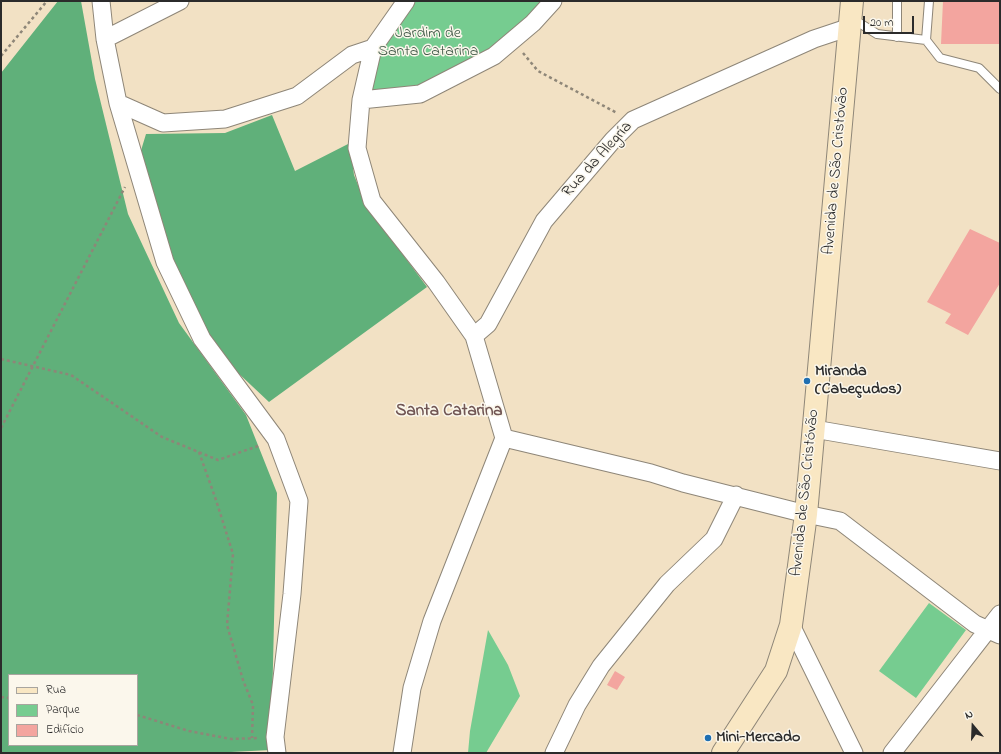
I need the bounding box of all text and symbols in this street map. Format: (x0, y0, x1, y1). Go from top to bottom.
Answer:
scale bar (865, 8, 916, 34)
text: 20 m (870, 14, 893, 32)
park label: Jardim de Santa Catarina (378, 24, 478, 62)
street label: Avenida de São Cristóvão (820, 86, 854, 256)
street label: Rua da Alegría (559, 118, 637, 202)
place label: Miranda (Cabeçudos) (815, 362, 901, 400)
marker: Miranda (Cabeçudos) (802, 376, 812, 386)
district label: Santa Catarina (396, 402, 502, 422)
street label: Avenida de São Cristóvão (788, 408, 824, 578)
legend (8, 674, 138, 746)
text: Rua (46, 681, 66, 699)
text: Parque (46, 701, 80, 719)
north arrow (953, 706, 993, 746)
text: N (963, 706, 975, 723)
text: Edifício (46, 721, 84, 739)
place label: Mini-Mercado (716, 728, 800, 748)
marker: Mini-Mercado (703, 733, 713, 743)

